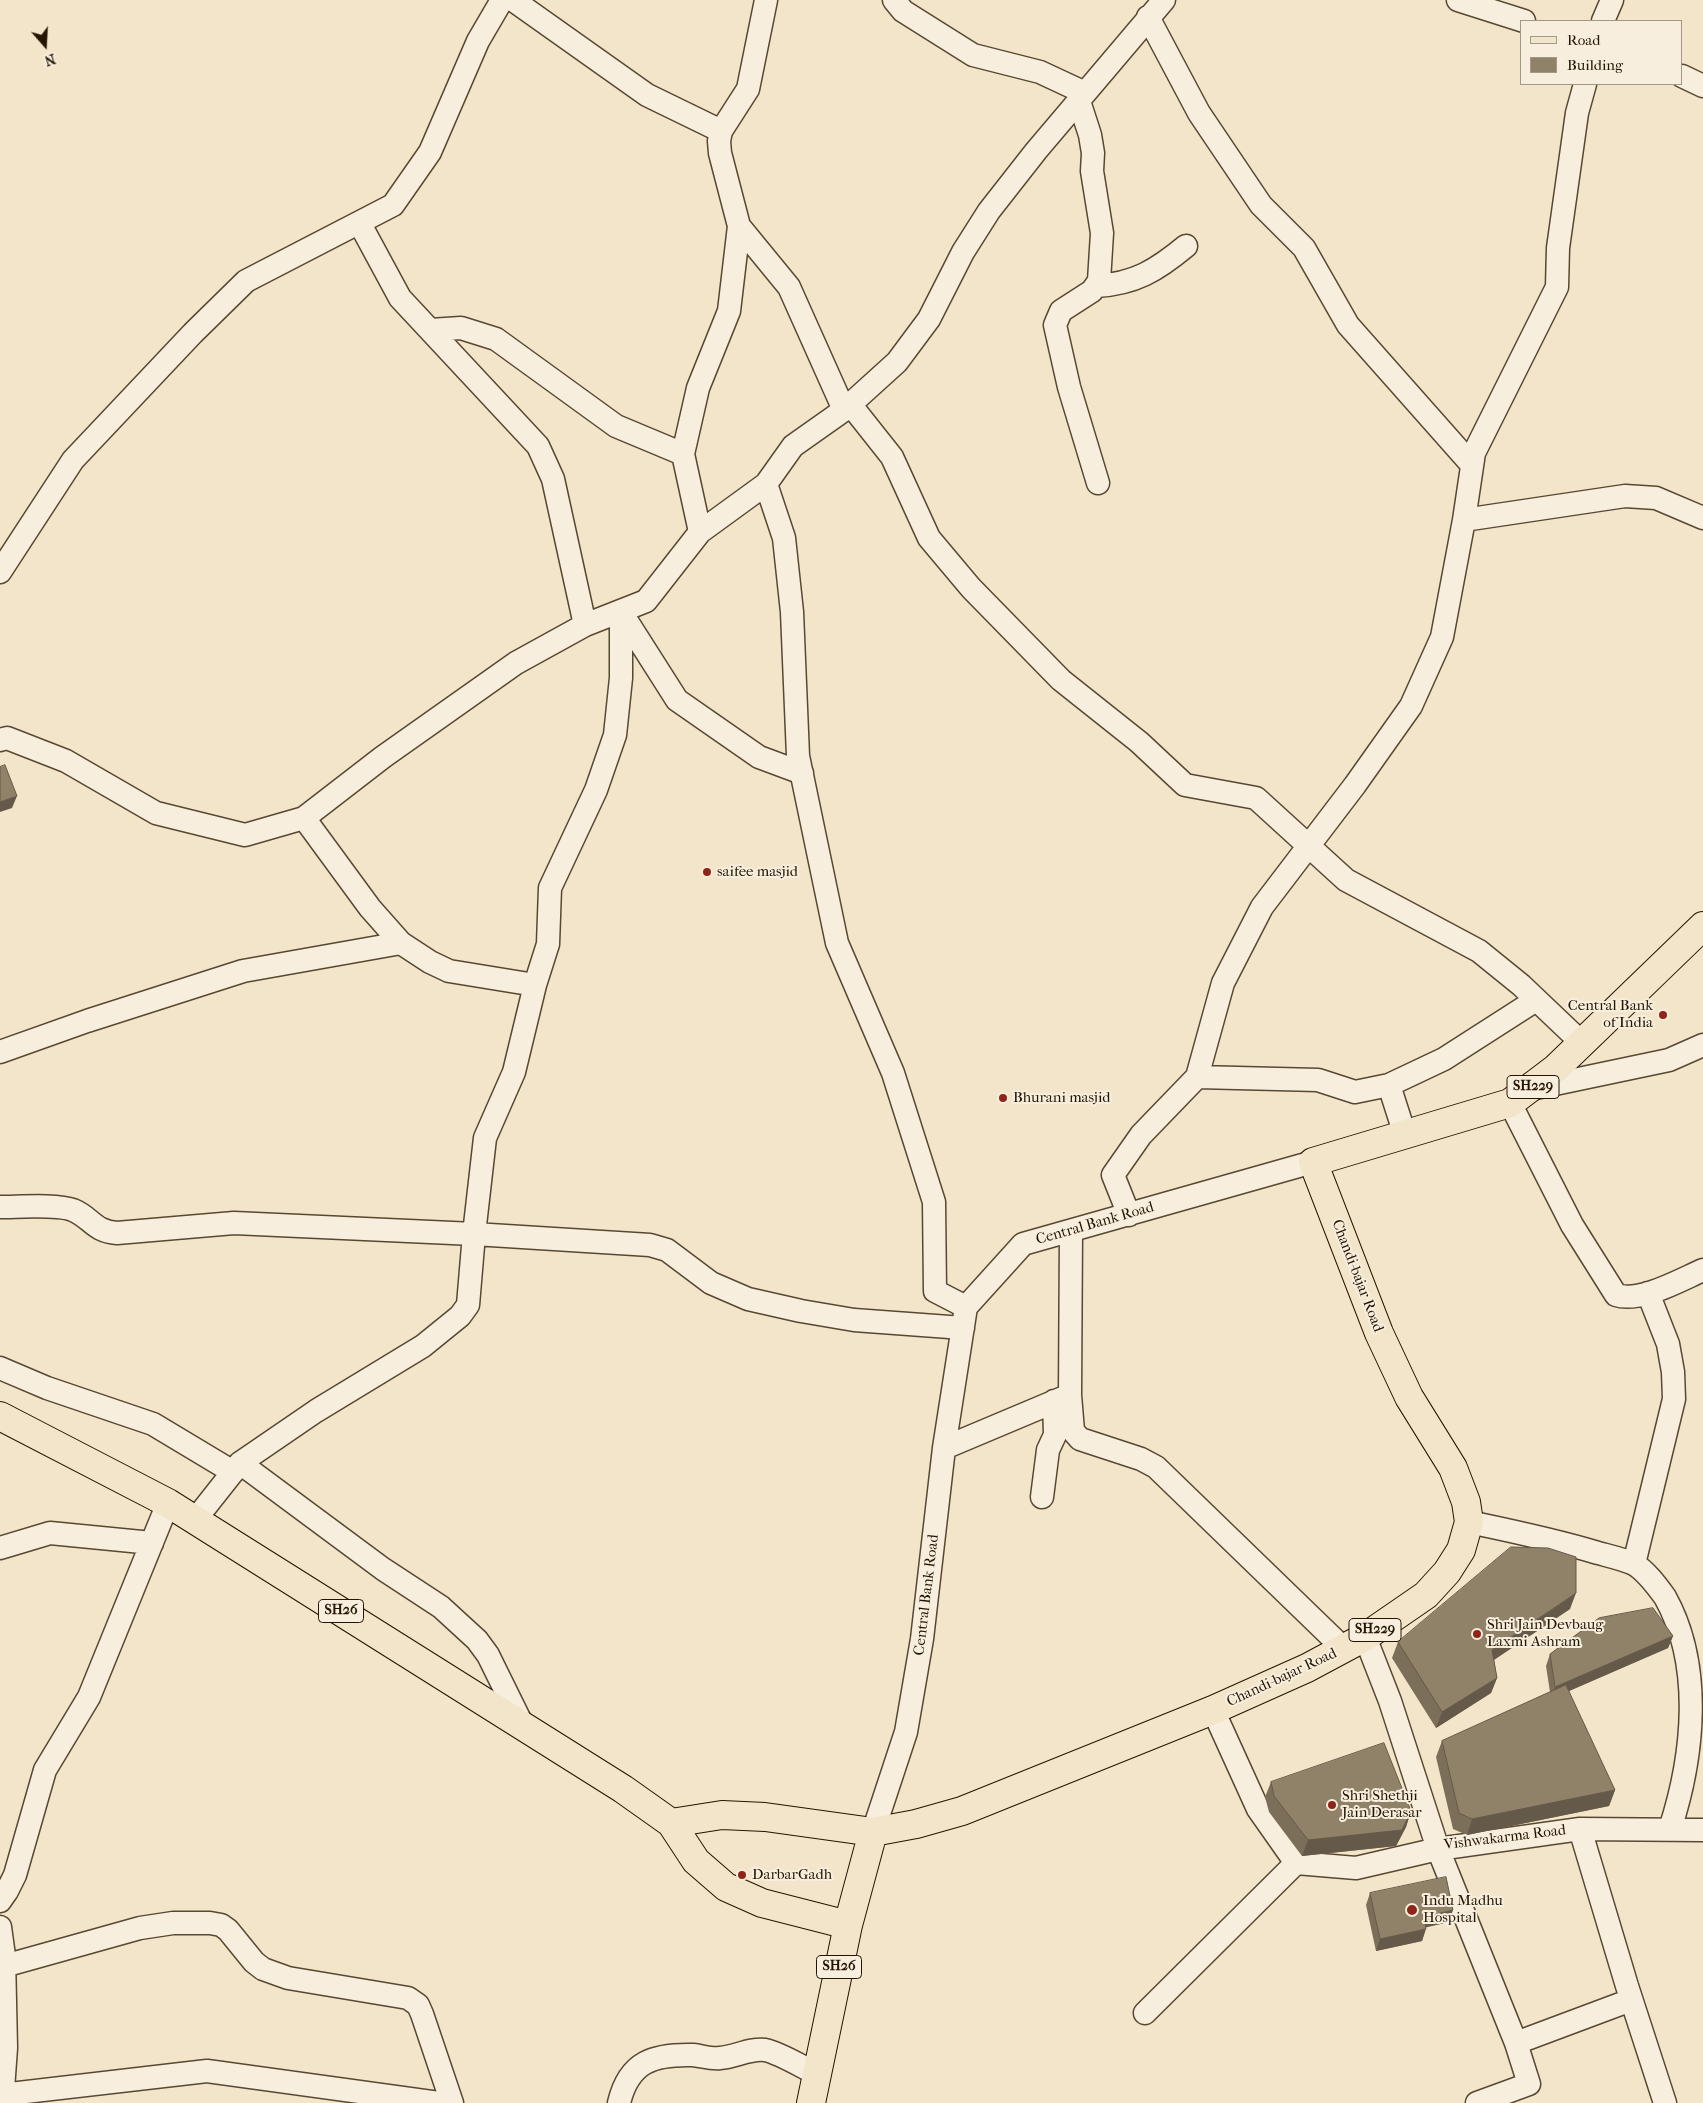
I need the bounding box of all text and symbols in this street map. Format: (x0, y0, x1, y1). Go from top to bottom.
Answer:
north arrow (20, 20, 70, 70)
legend (1520, 20, 1683, 85)
text: Road (1567, 31, 1600, 49)
text: N (42, 50, 58, 69)
text: Building (1567, 56, 1623, 74)
place label: saifee masjid (717, 863, 798, 881)
marker: saifee masjid (701, 866, 713, 878)
place label: Central Bank of India (1568, 997, 1653, 1032)
marker: Central Bank of India (1657, 1009, 1669, 1021)
road number: SH229 (1507, 1076, 1559, 1098)
place label: Bhurani masjid (1013, 1089, 1110, 1107)
marker: Bhurani masjid (997, 1092, 1009, 1104)
street label: Central Bank Road (1034, 1199, 1156, 1249)
street label: Chandi-bajar Road (1327, 1217, 1387, 1335)
street label: Central Bank Road (911, 1533, 943, 1657)
road number: SH26 (318, 1600, 364, 1622)
place label: Shri Jain Devbaug Laxmi Ashram (1487, 1616, 1603, 1651)
road number: SH229 (1349, 1618, 1401, 1642)
marker: Shri Jain Devbaug Laxmi Ashram (1471, 1628, 1483, 1640)
street label: Chandi-bajar Road (1224, 1645, 1340, 1711)
place label: Shri Shethji Jain Derasar (1342, 1787, 1422, 1822)
marker: Shri Shethji Jain Derasar (1326, 1799, 1338, 1811)
street label: Vishwakarma Road (1443, 1822, 1567, 1854)
place label: DarbarGadh (752, 1866, 832, 1884)
marker: DarbarGadh (736, 1869, 748, 1881)
place label: Indu Madhu Hospital (1423, 1892, 1503, 1927)
marker: Indu Madhu Hospital (1405, 1903, 1419, 1917)
road number: SH26 (816, 1955, 862, 1978)

